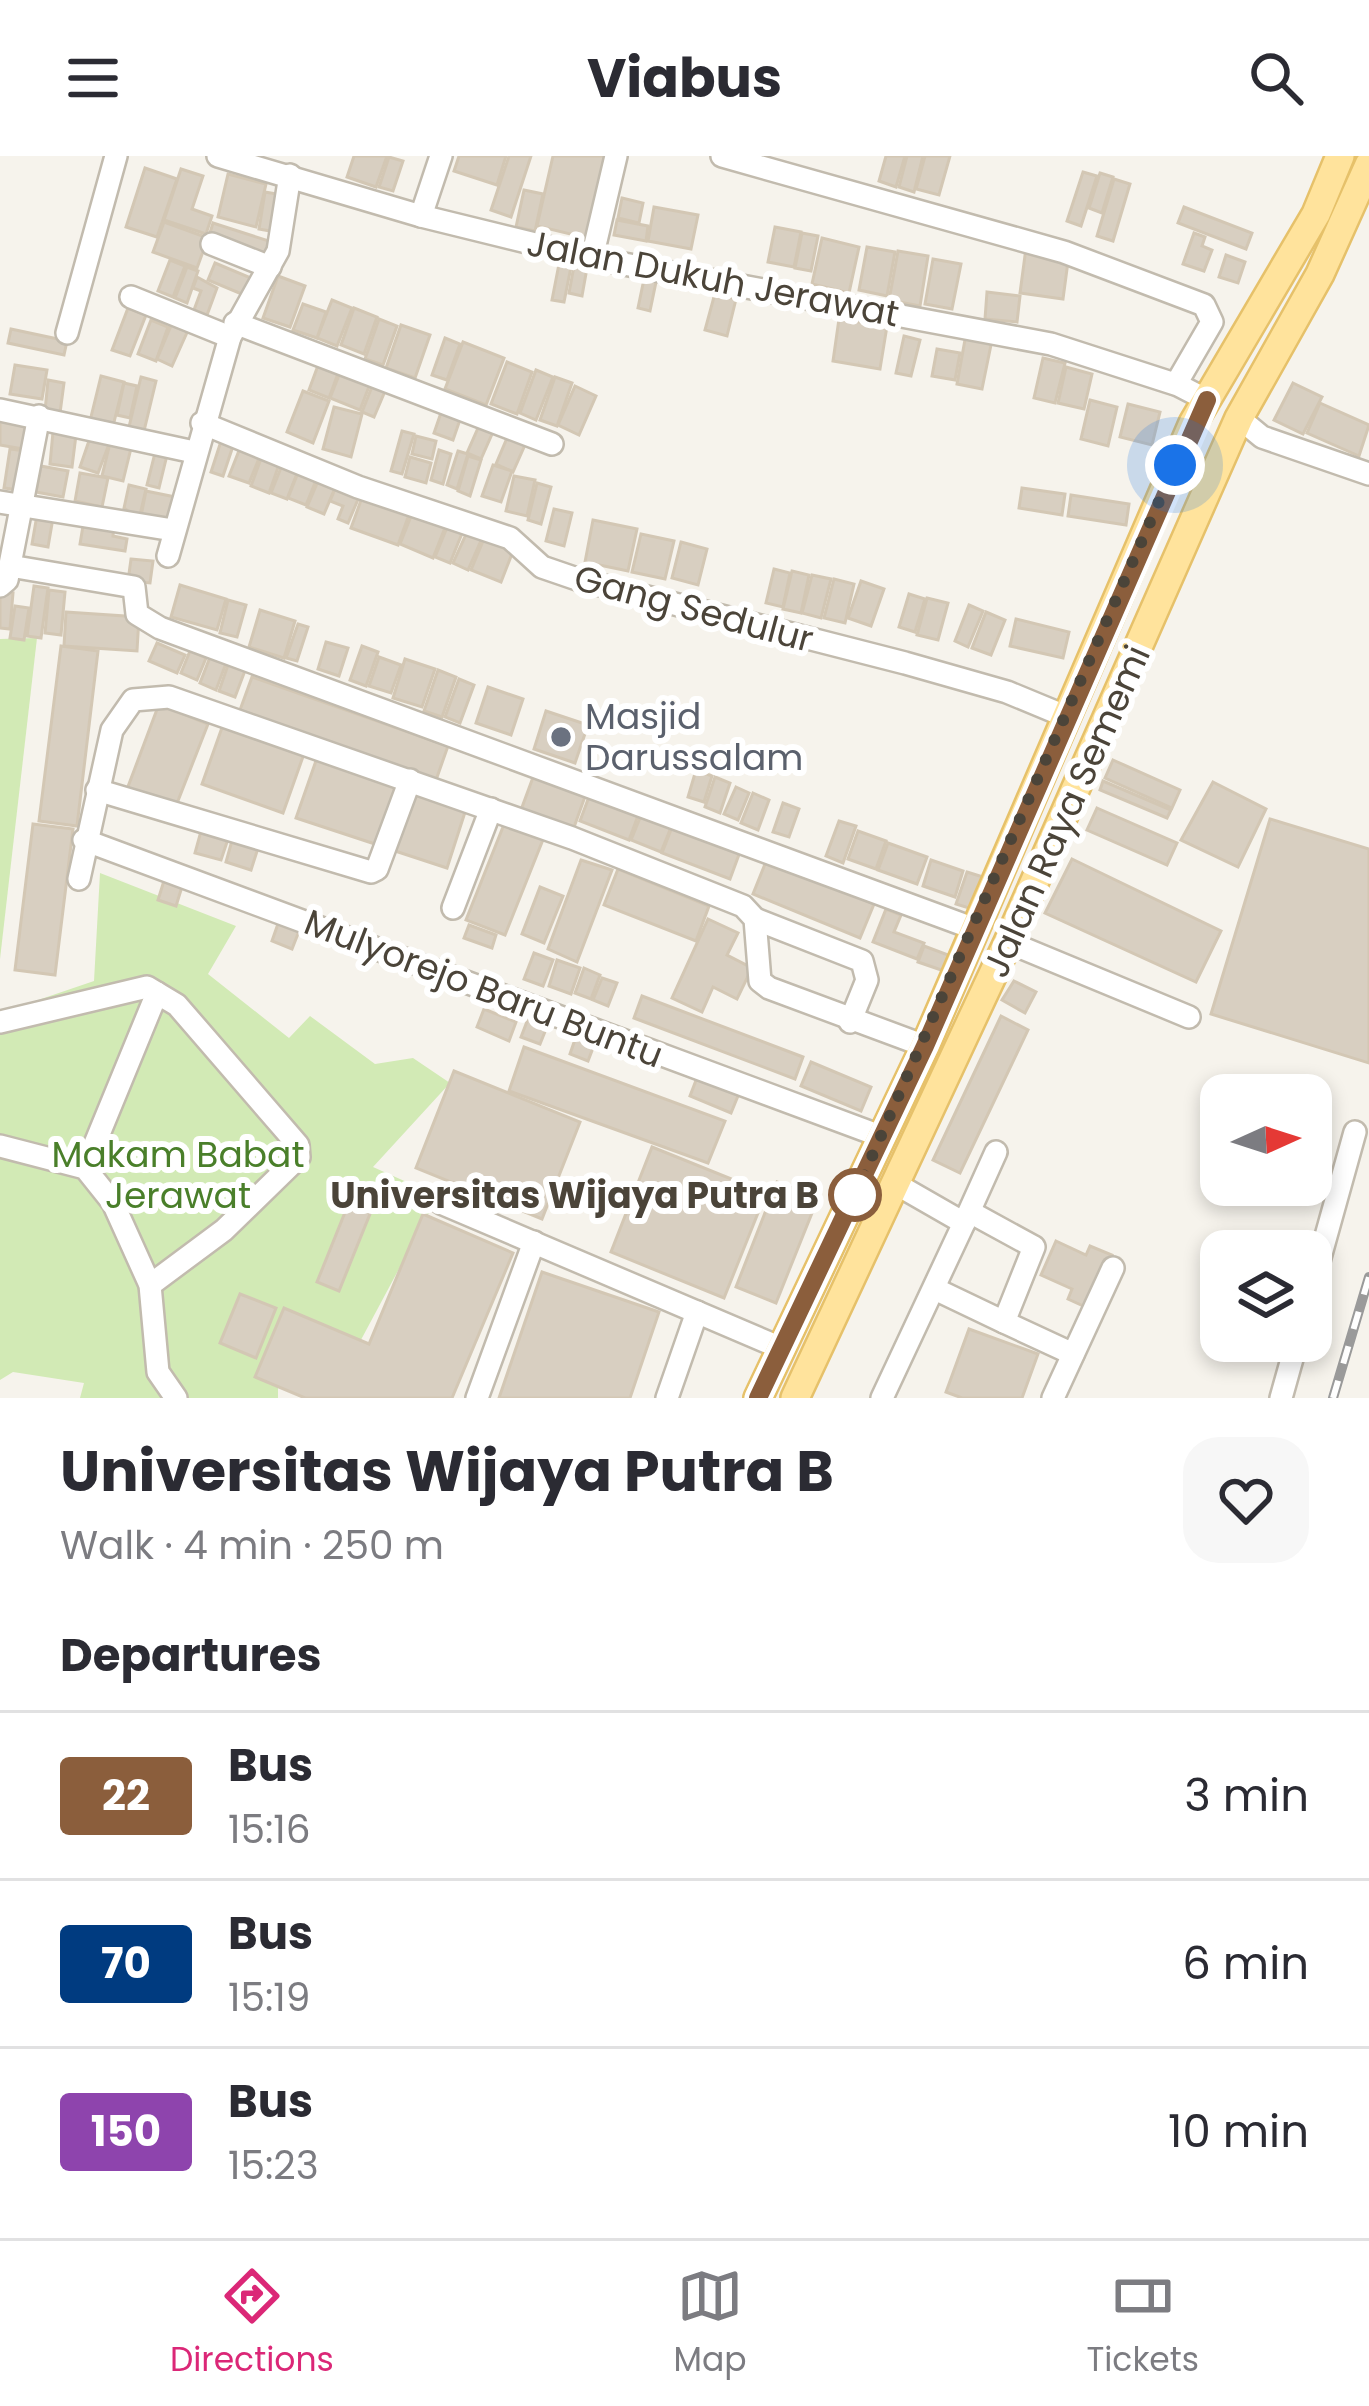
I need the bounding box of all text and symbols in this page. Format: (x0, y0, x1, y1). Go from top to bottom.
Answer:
text: Viabus (587, 40, 782, 116)
icon: menu (60, 45, 126, 111)
icon: search (1243, 45, 1309, 111)
street label: Jalan Dukuh Jerawat (522, 217, 903, 340)
your location (1145, 435, 1205, 495)
street label: Gang Sedulur (569, 552, 819, 665)
street label: Jalan Raya Sememi (970, 637, 1163, 985)
place label: Masjid Darussalam (585, 691, 803, 783)
marker: Masjid Darussalam (548, 724, 574, 750)
street label: Mulyorejo Baru Buntu (297, 897, 670, 1080)
north arrow (1200, 1074, 1332, 1206)
map controls (1200, 1074, 1332, 1362)
park label: Makam Babat Jerawat (51, 1129, 305, 1221)
place label: Universitas Wijaya Putra B (330, 1170, 819, 1221)
marker: Universitas Wijaya Putra B (830, 1170, 880, 1220)
button: layers (1200, 1230, 1332, 1362)
text: Universitas Wijaya Putra B (60, 1431, 834, 1511)
button: heart (1183, 1437, 1309, 1563)
text: Walk · 4 min · 250 m (60, 1518, 444, 1573)
text: Departures (60, 1624, 322, 1687)
text: Bus (228, 1734, 313, 1797)
text: 3 min (1184, 1764, 1309, 1827)
text: 22 (102, 1766, 150, 1825)
text: 15:16 (228, 1802, 311, 1857)
text: Bus (228, 1902, 313, 1965)
text: 6 min (1182, 1932, 1309, 1995)
text: 70 (101, 1934, 151, 1993)
text: 15:19 (228, 1970, 310, 2025)
text: Bus (228, 2070, 313, 2133)
text: 10 min (1168, 2100, 1309, 2163)
text: 150 (91, 2102, 161, 2161)
text: 15:23 (228, 2138, 319, 2193)
tab: Directions (170, 2263, 334, 2385)
tab: Map (674, 2263, 747, 2385)
tab: Tickets (1086, 2263, 1199, 2385)

